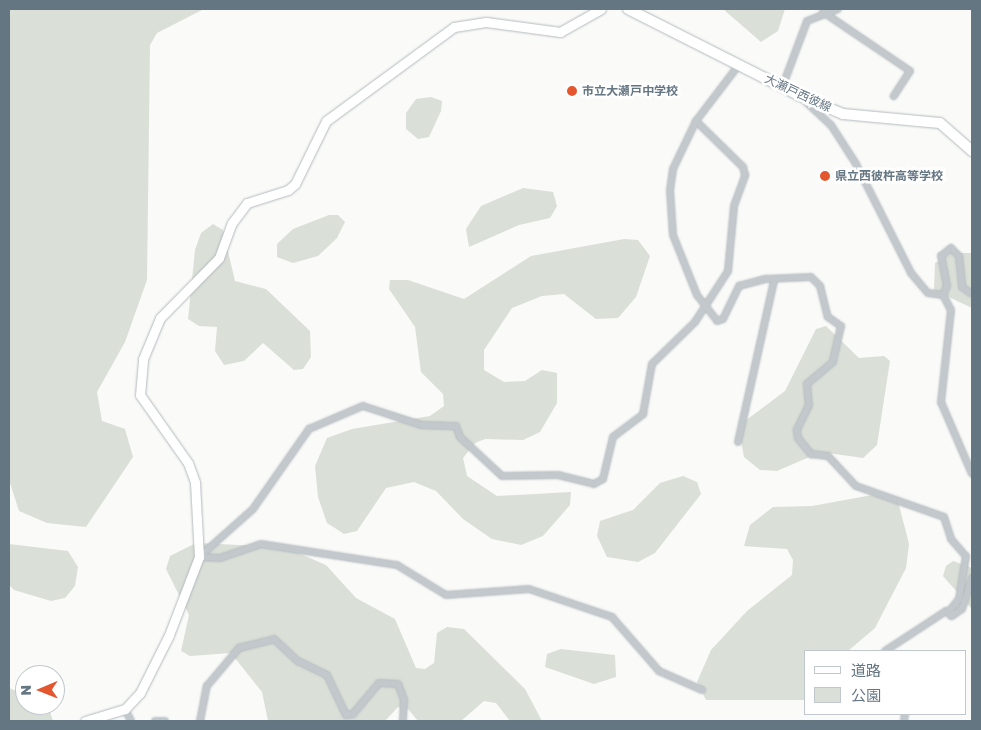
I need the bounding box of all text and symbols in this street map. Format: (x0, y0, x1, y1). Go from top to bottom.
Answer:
street label: 大瀬戸西彼線 (762, 71, 834, 115)
place label: 市立大瀬戸中学校 (582, 84, 678, 98)
marker: 市立大瀬戸中学校 (566, 85, 578, 97)
place label: 県立西彼杵高等学校 (835, 169, 943, 183)
marker: 県立西彼杵高等学校 (819, 170, 831, 182)
legend (804, 650, 966, 715)
text: 道路 (851, 661, 881, 679)
north arrow (15, 665, 65, 715)
text: N (17, 685, 34, 696)
text: 公園 (851, 686, 881, 704)

